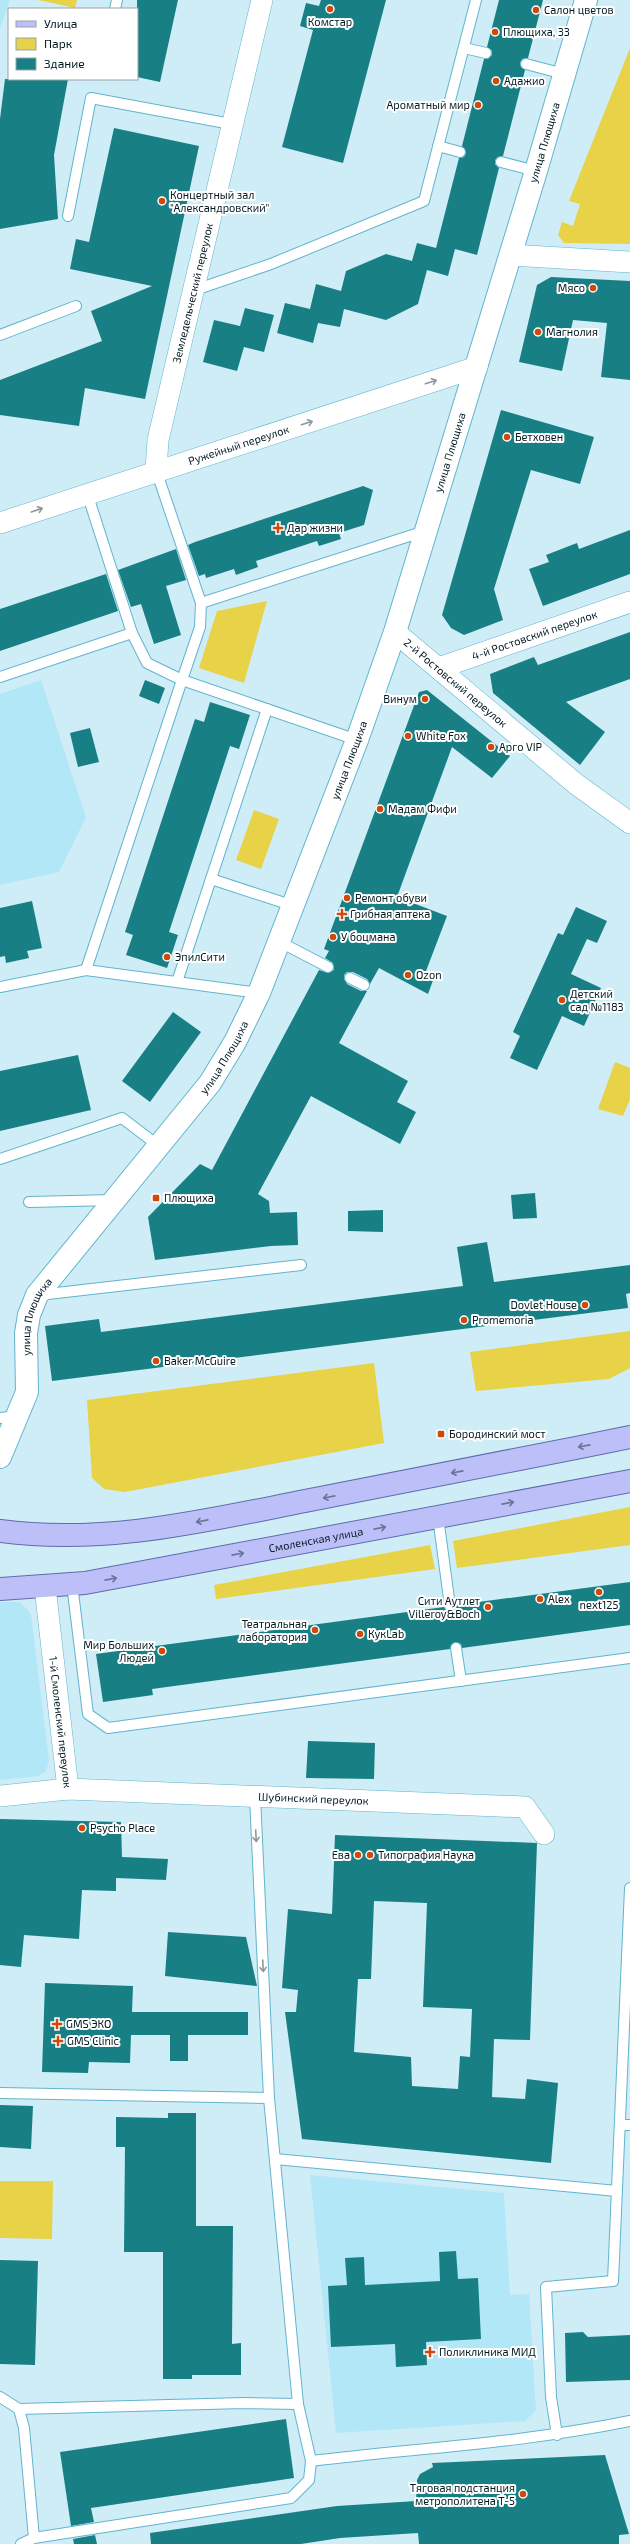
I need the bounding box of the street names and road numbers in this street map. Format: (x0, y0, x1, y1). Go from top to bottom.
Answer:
street label: улица Плющиха (526, 101, 562, 184)
street label: Земледельческий переулок (169, 222, 215, 364)
street label: улица Плющиха (431, 411, 468, 494)
street label: Ружейный переулок (186, 422, 291, 467)
street label: 4-й Ростовский переулок (470, 607, 599, 662)
street label: 2-й Ростовский переулок (401, 635, 510, 730)
street label: улица Плющиха (328, 719, 369, 802)
street label: улица Плющиха (197, 1019, 250, 1097)
street label: улица Плющиха (19, 1275, 55, 1356)
street label: Смоленская улица (267, 1524, 364, 1555)
street label: 1-й Смоленский переулок (47, 1655, 75, 1789)
street label: Шубинский переулок (258, 1789, 369, 1807)

